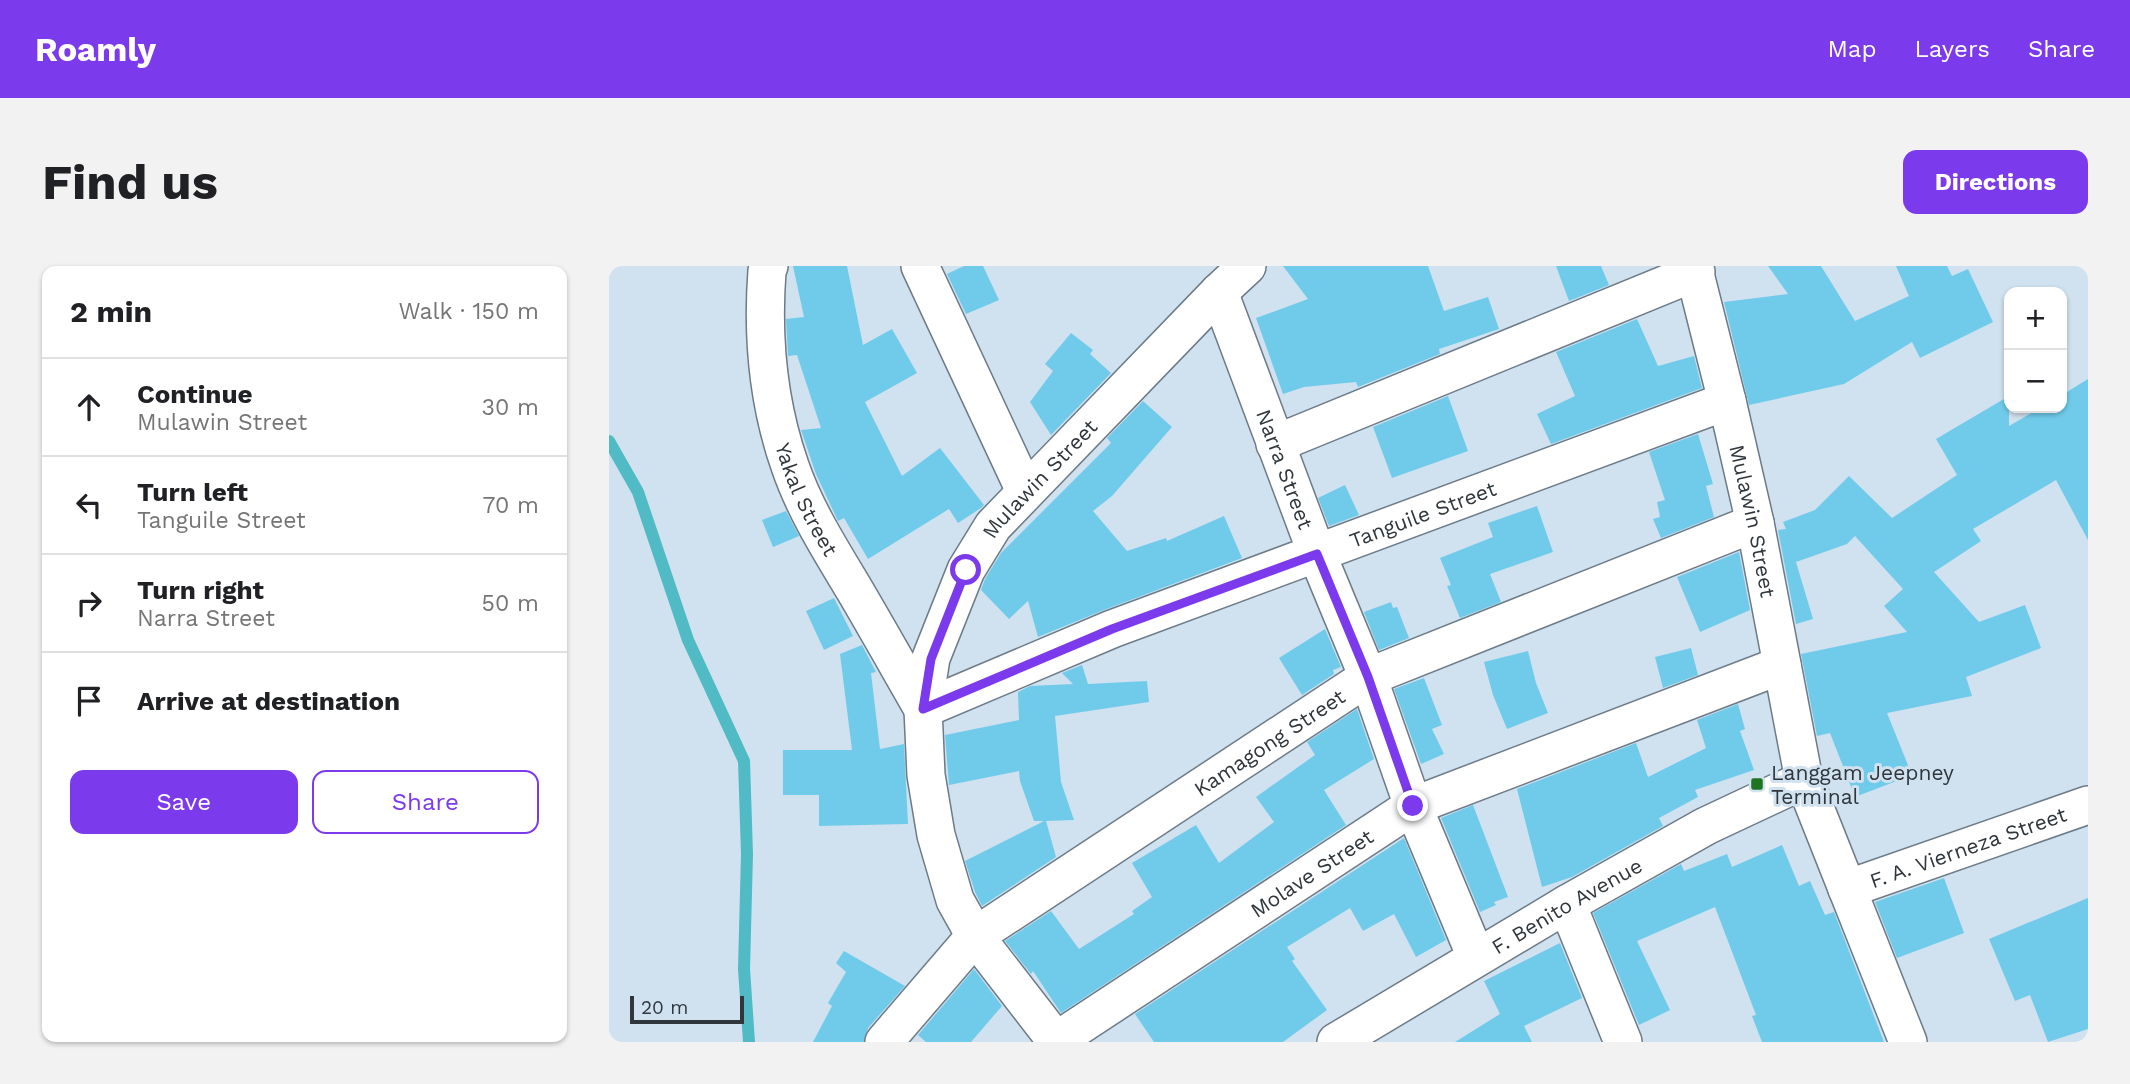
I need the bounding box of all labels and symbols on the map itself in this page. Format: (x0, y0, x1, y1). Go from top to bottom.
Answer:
street label: Narra Street (1251, 406, 1319, 533)
street label: Mulawin Street (976, 414, 1102, 542)
street label: Yakal Street (771, 440, 844, 560)
street label: Mulawin Street (1725, 442, 1781, 600)
street label: Tanguile Street (1346, 475, 1499, 552)
route start (950, 554, 981, 585)
street label: Kamagong Street (1189, 683, 1350, 801)
place label: Langgam Jeepney Terminal (1771, 760, 1954, 809)
marker: Langgam Jeepney Terminal (1749, 776, 1765, 792)
route end (1397, 790, 1428, 821)
street label: F. A. Vierneza Street (1866, 801, 2070, 893)
street label: Molave Street (1245, 823, 1378, 922)
street label: F. Benito Avenue (1487, 852, 1646, 959)
scale bar (630, 993, 744, 1025)

